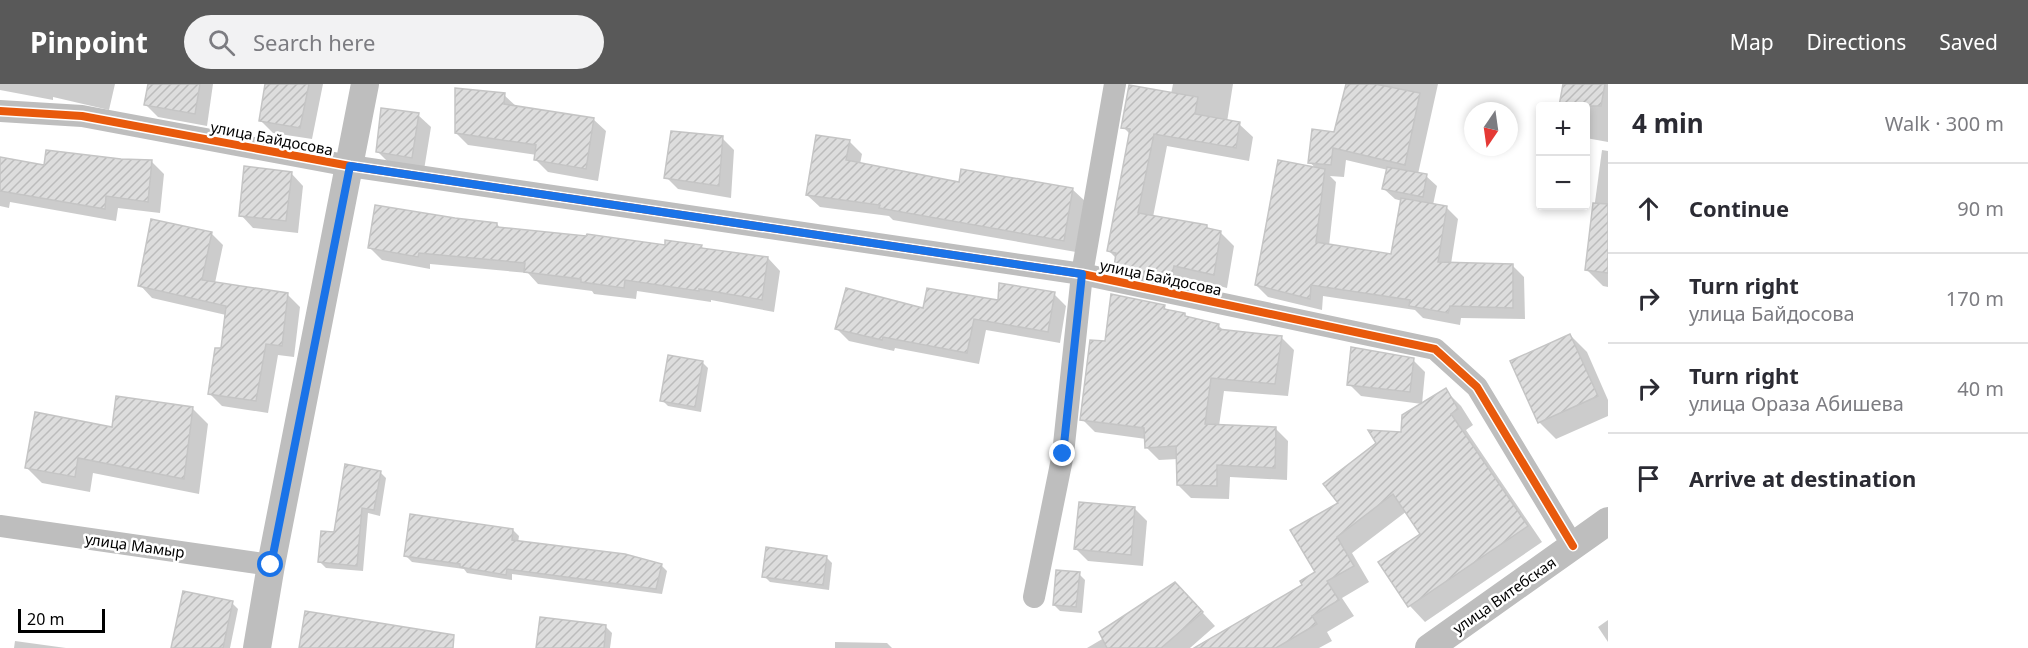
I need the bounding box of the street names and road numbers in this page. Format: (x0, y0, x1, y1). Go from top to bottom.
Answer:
street label: улица Байдосова (209, 116, 335, 160)
street label: улица Байдосова (1098, 254, 1224, 300)
street label: улица Мамыр (84, 528, 186, 562)
street label: улица Витебская (1448, 552, 1560, 638)

